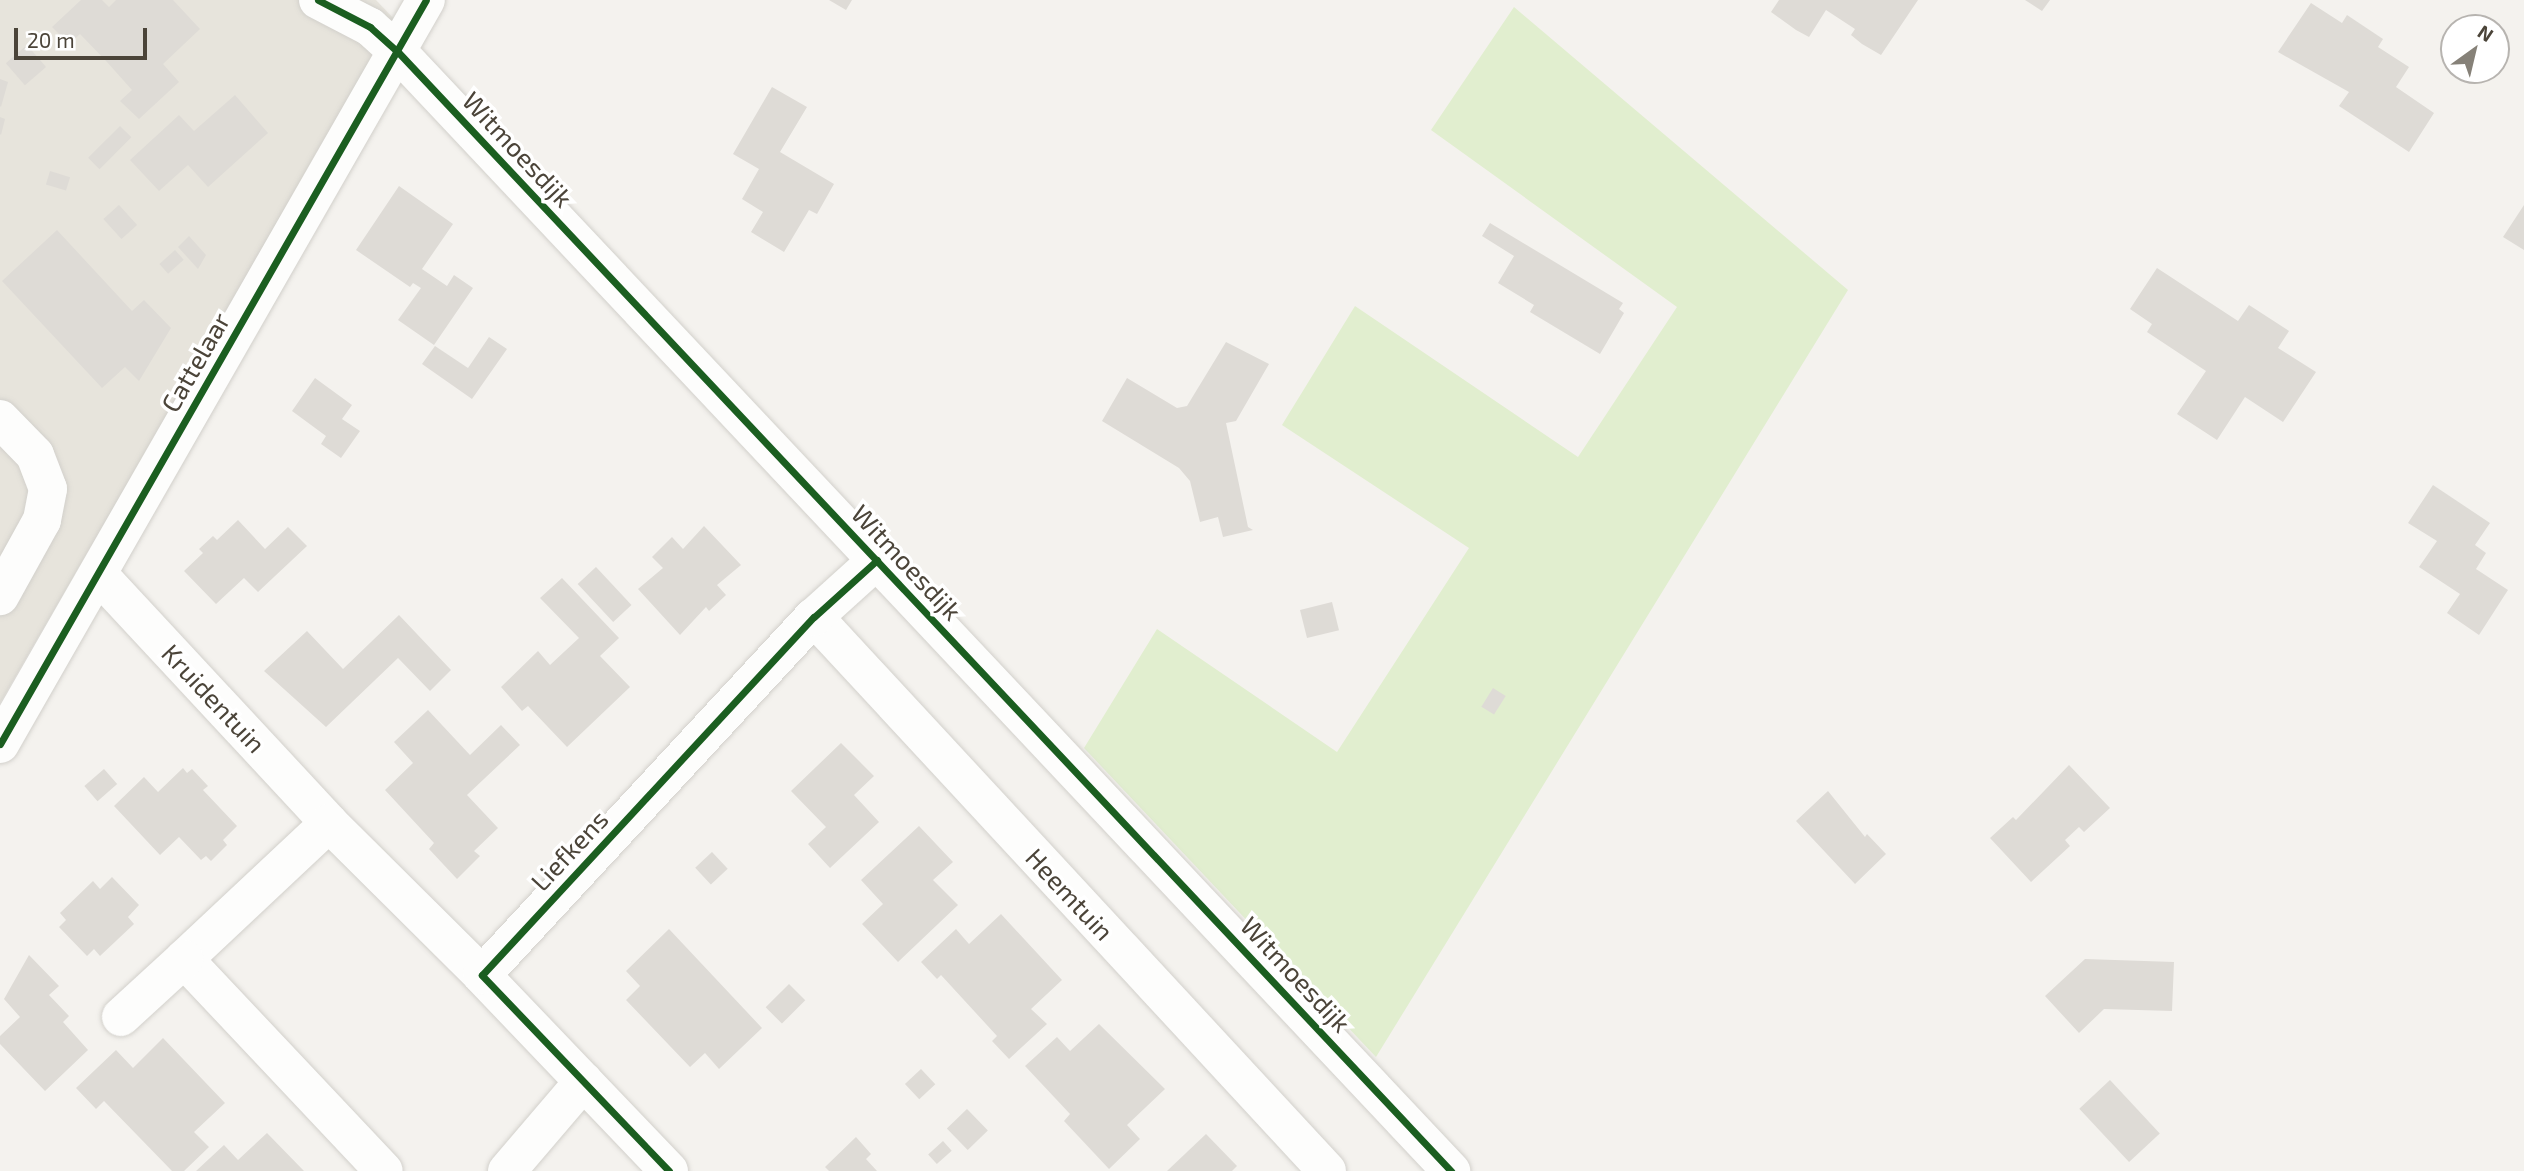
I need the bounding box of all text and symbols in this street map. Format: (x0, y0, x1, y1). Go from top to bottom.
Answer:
scale bar (18, 14, 150, 58)
north arrow (2440, 14, 2510, 84)
text: N (2474, 19, 2498, 46)
text: 20 m (27, 27, 75, 52)
street label: Witmoesdijk (457, 85, 579, 213)
street label: Cattelaar (154, 307, 236, 417)
street label: Witmoesdijk (846, 498, 968, 626)
street label: Kruidentuin (156, 637, 272, 759)
street label: Liefkens (524, 803, 614, 897)
street label: Heemtuin (1020, 842, 1120, 946)
street label: Witmoesdijk (1235, 910, 1357, 1038)

